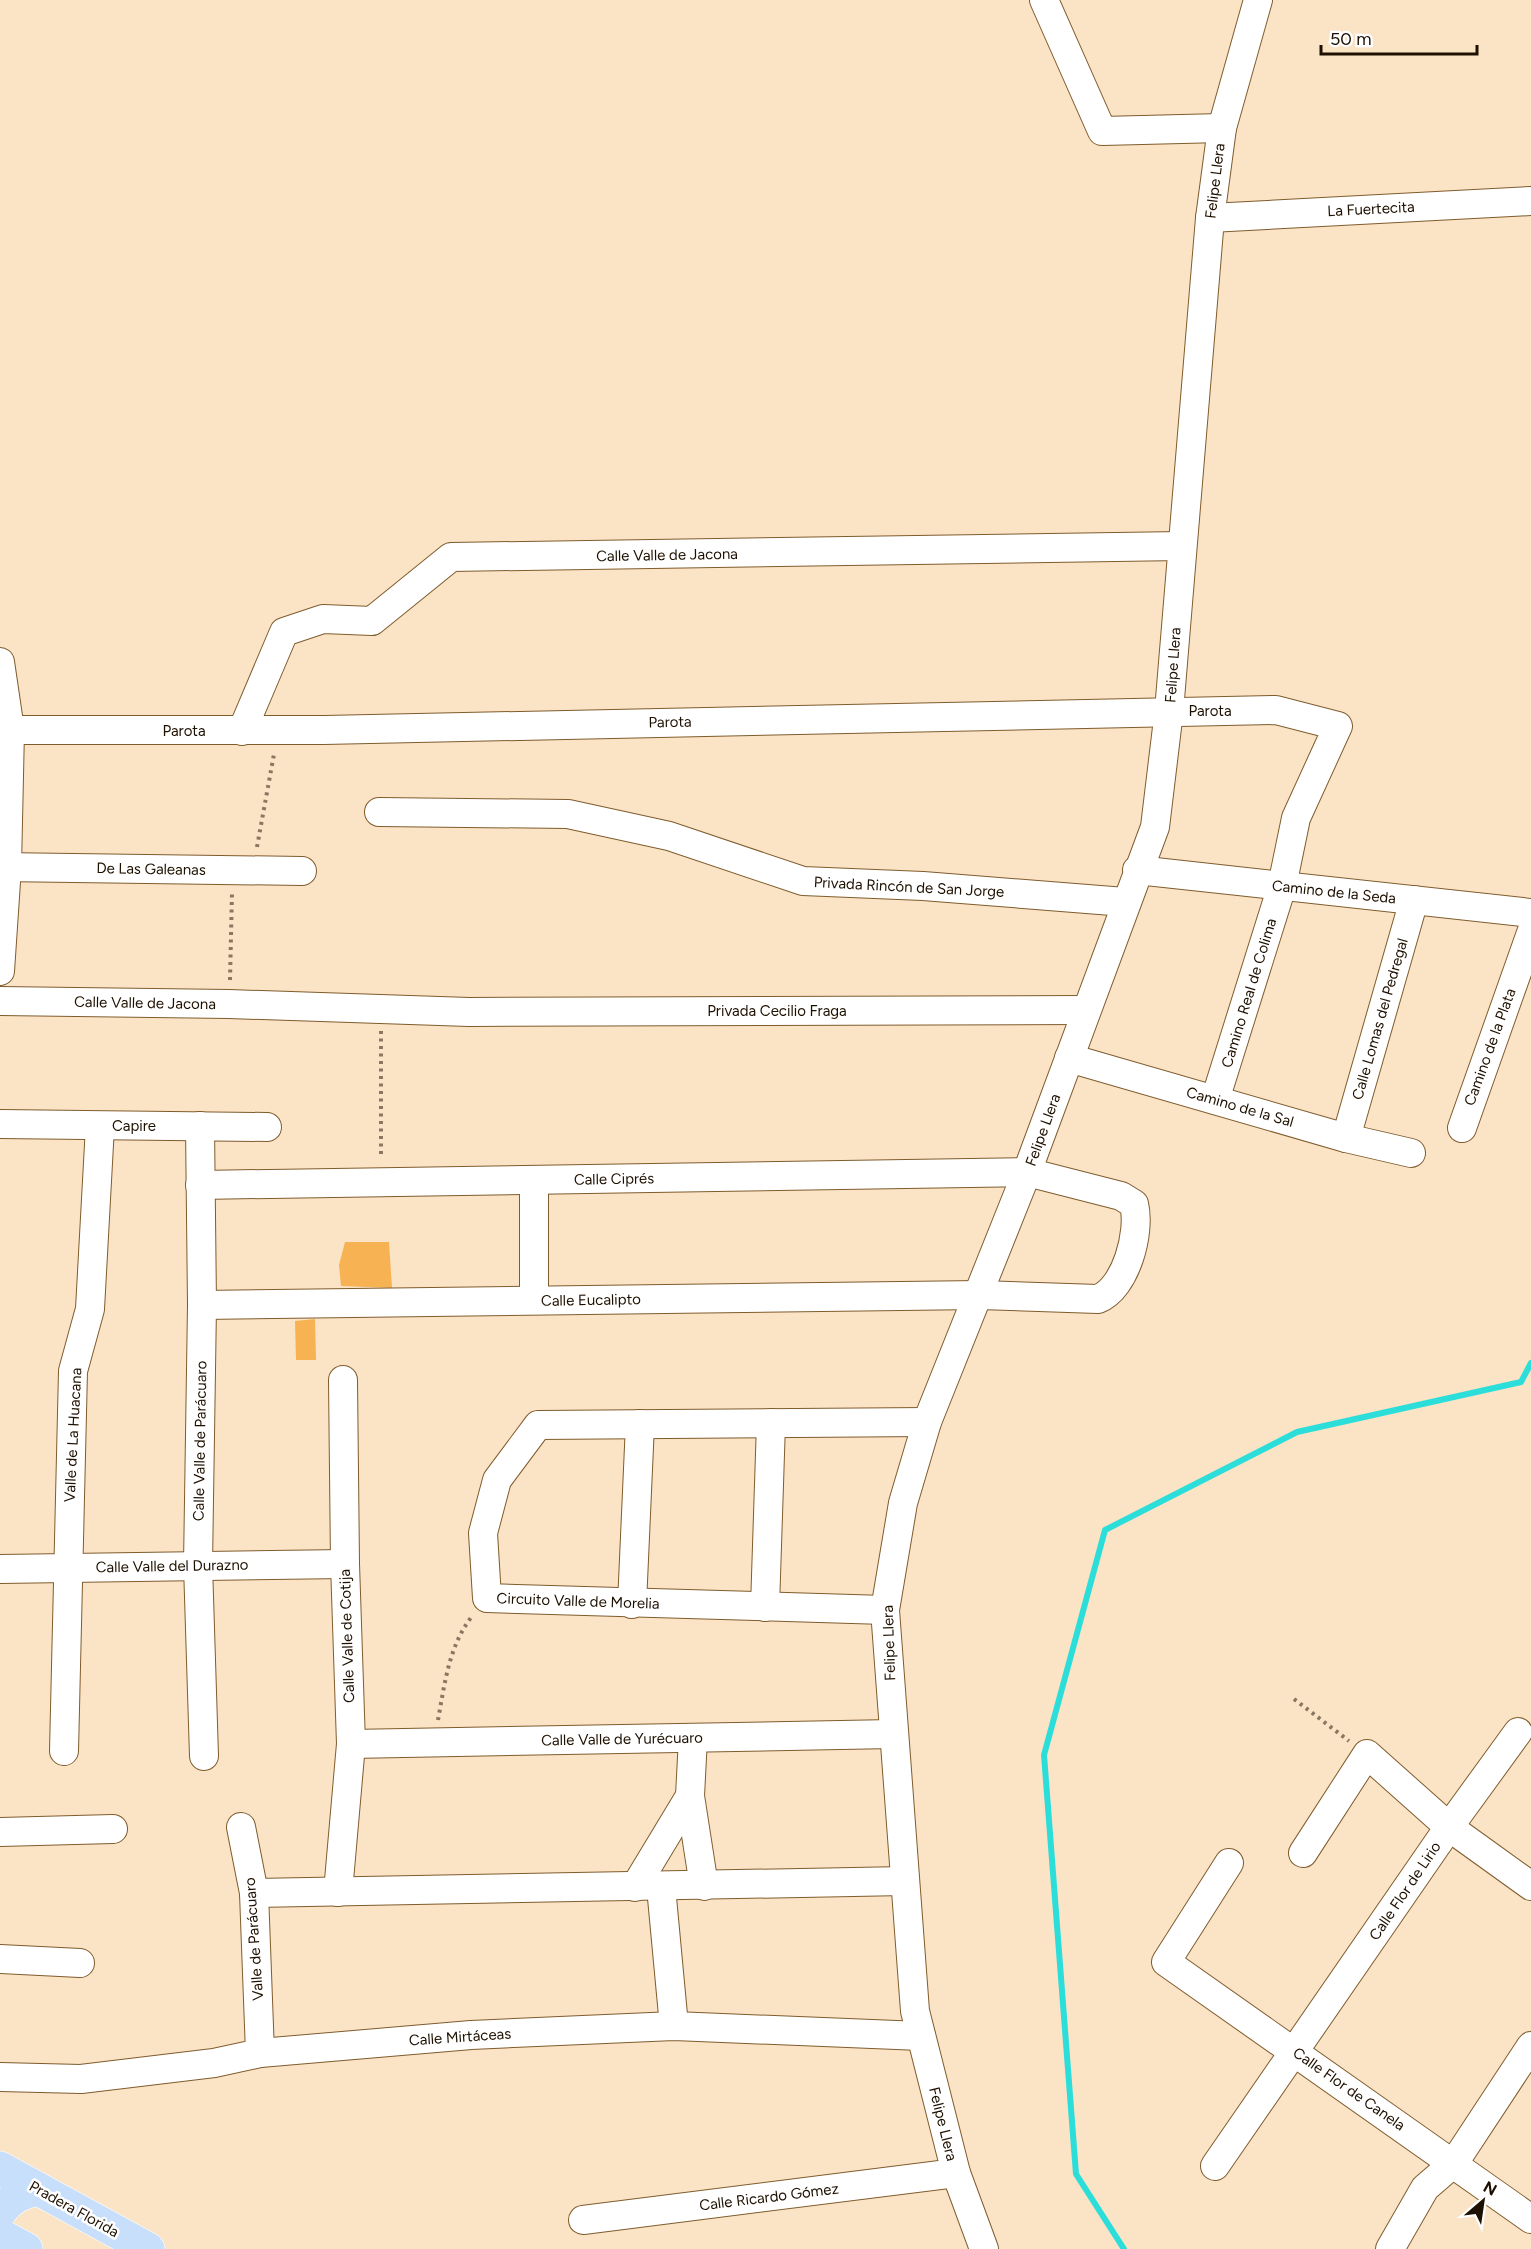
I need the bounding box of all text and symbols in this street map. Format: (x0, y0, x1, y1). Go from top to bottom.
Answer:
scale bar (1321, 18, 1477, 56)
text: 50 m (1330, 28, 1372, 50)
street label: Felipe Llera (1201, 142, 1229, 220)
street label: La Fuertecita (1327, 198, 1415, 220)
street label: Calle Valle de Jacona (596, 545, 738, 565)
street label: Felipe Llera (1161, 627, 1185, 703)
street label: Parota (1188, 702, 1232, 720)
street label: Parota (648, 713, 692, 731)
street label: Parota (162, 722, 206, 740)
street label: De Las Galeanas (96, 859, 206, 879)
street label: Privada Rincón de San Jorge (813, 873, 1005, 901)
street label: Camino de la Seda (1271, 877, 1397, 907)
street label: Camino Real de Colima (1218, 916, 1280, 1070)
street label: Calle Lomas del Pedregal (1348, 936, 1412, 1102)
street label: Camino de la Plata (1460, 986, 1520, 1108)
street label: Calle Valle de Jacona (74, 993, 216, 1013)
street label: Privada Cecilio Fraga (707, 1002, 847, 1020)
street label: Camino de la Sal (1184, 1083, 1296, 1131)
street label: Felipe Llera (1022, 1091, 1064, 1169)
street label: Capire (112, 1117, 156, 1135)
street label: Calle Ciprés (574, 1169, 654, 1189)
street label: Calle Eucalipto (541, 1290, 641, 1310)
street label: Calle Valle de Parácuaro (190, 1360, 210, 1521)
street label: Valle de La Huacana (60, 1367, 86, 1503)
street label: Calle Valle del Durazno (95, 1556, 249, 1576)
street label: Calle Valle de Cotija (336, 1569, 358, 1703)
street label: Circuito Valle de Morelia (496, 1589, 660, 1613)
street label: Felipe Llera (879, 1605, 899, 1681)
street label: Calle Valle de Yurécuaro (541, 1729, 703, 1749)
street label: Calle Flor de Lirio (1365, 1838, 1445, 1944)
street label: Valle de Parácuaro (241, 1877, 267, 2001)
street label: Calle Mirtáceas (408, 2024, 512, 2050)
street label: Calle Flor de Canela (1290, 2044, 1408, 2134)
street label: Felipe Llera (925, 2085, 961, 2163)
north arrow (1453, 2171, 1513, 2231)
street label: Pradera Florida (26, 2177, 122, 2241)
text: N (1480, 2177, 1500, 2200)
street label: Calle Ricardo Gómez (698, 2180, 840, 2214)

